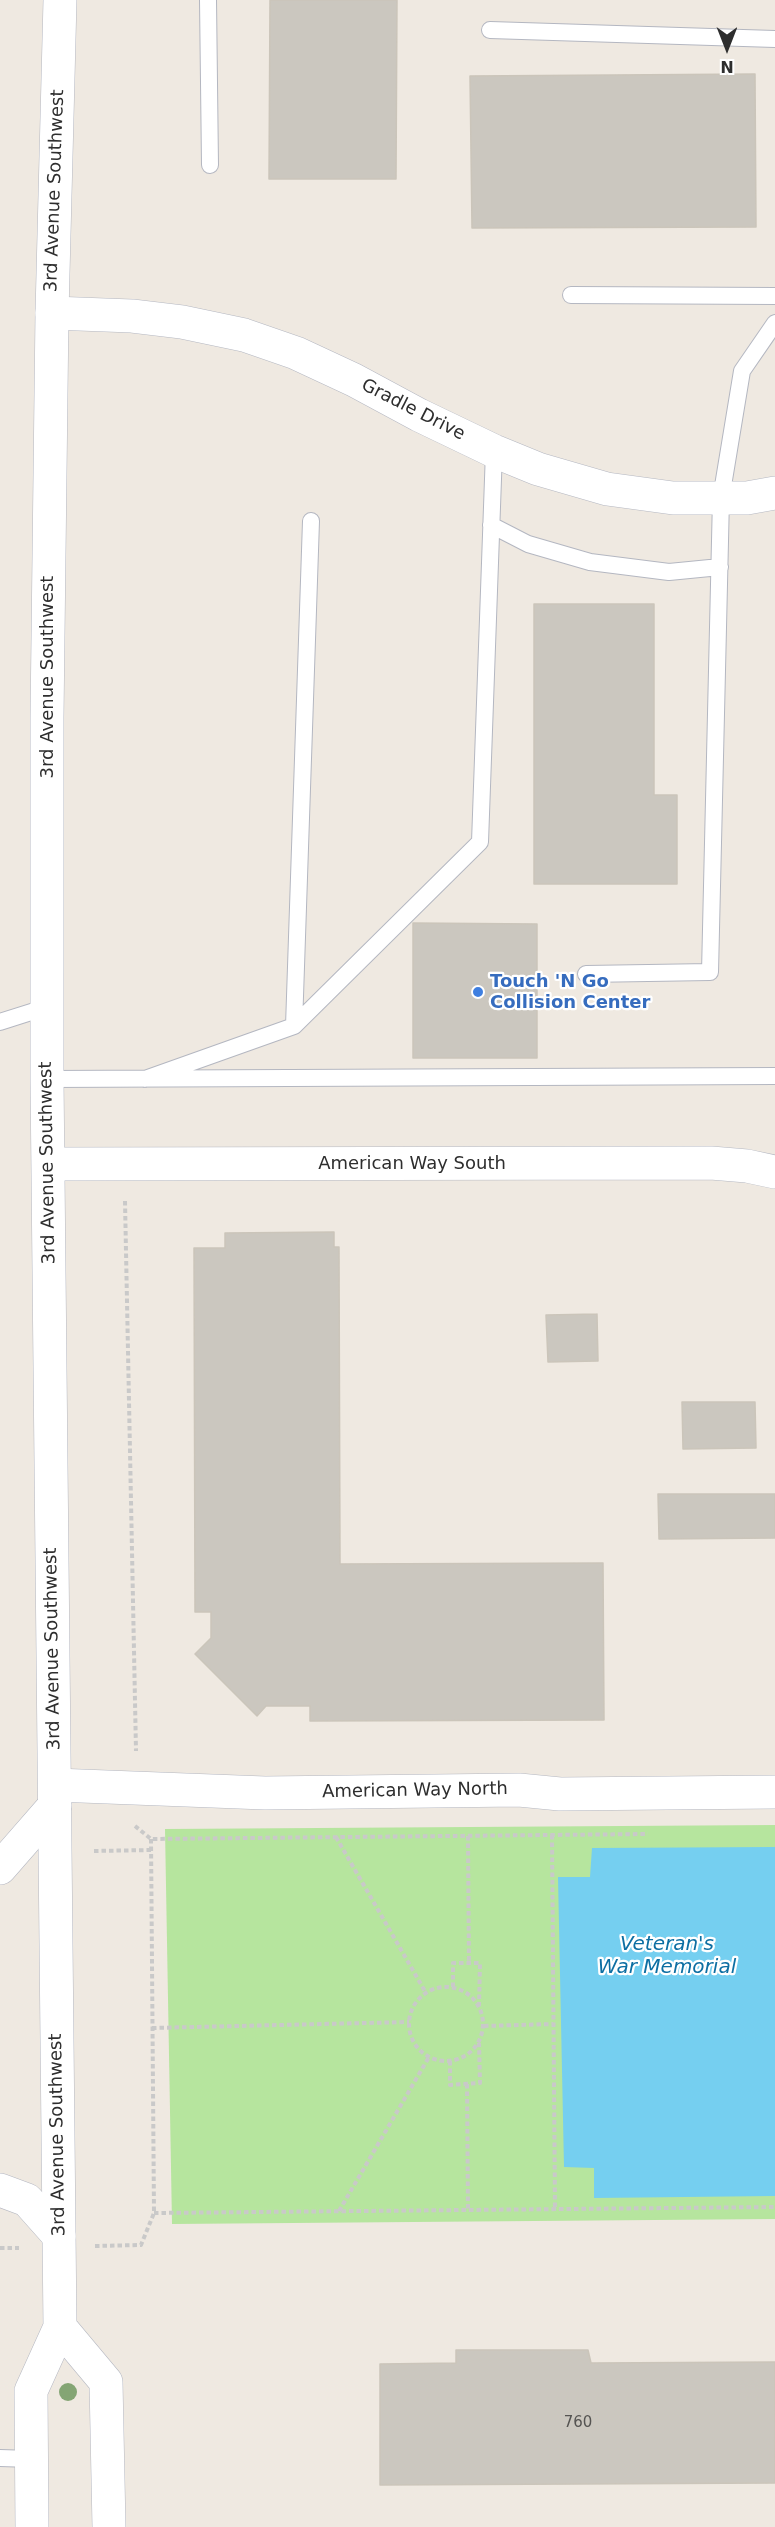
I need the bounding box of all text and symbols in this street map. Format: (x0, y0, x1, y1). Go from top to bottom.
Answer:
north arrow (697, 18, 757, 78)
text: N (720, 57, 734, 76)
street label: 3rd Avenue Southwest (41, 89, 69, 293)
street label: Gradle Drive (357, 375, 469, 445)
street label: 3rd Avenue Southwest (37, 576, 59, 778)
place label: Touch 'N Go Collision Center (490, 971, 650, 1014)
marker: Touch 'N Go Collision Center (471, 985, 485, 999)
street label: 3rd Avenue Southwest (35, 1061, 61, 1265)
street label: American Way South (318, 1153, 506, 1175)
street label: 3rd Avenue Southwest (40, 1547, 66, 1751)
street label: American Way North (322, 1779, 508, 1803)
water label: Veteran's War Memorial (598, 1933, 736, 1980)
street label: 3rd Avenue Southwest (45, 2033, 71, 2237)
house number: 760 (564, 2414, 592, 2432)

